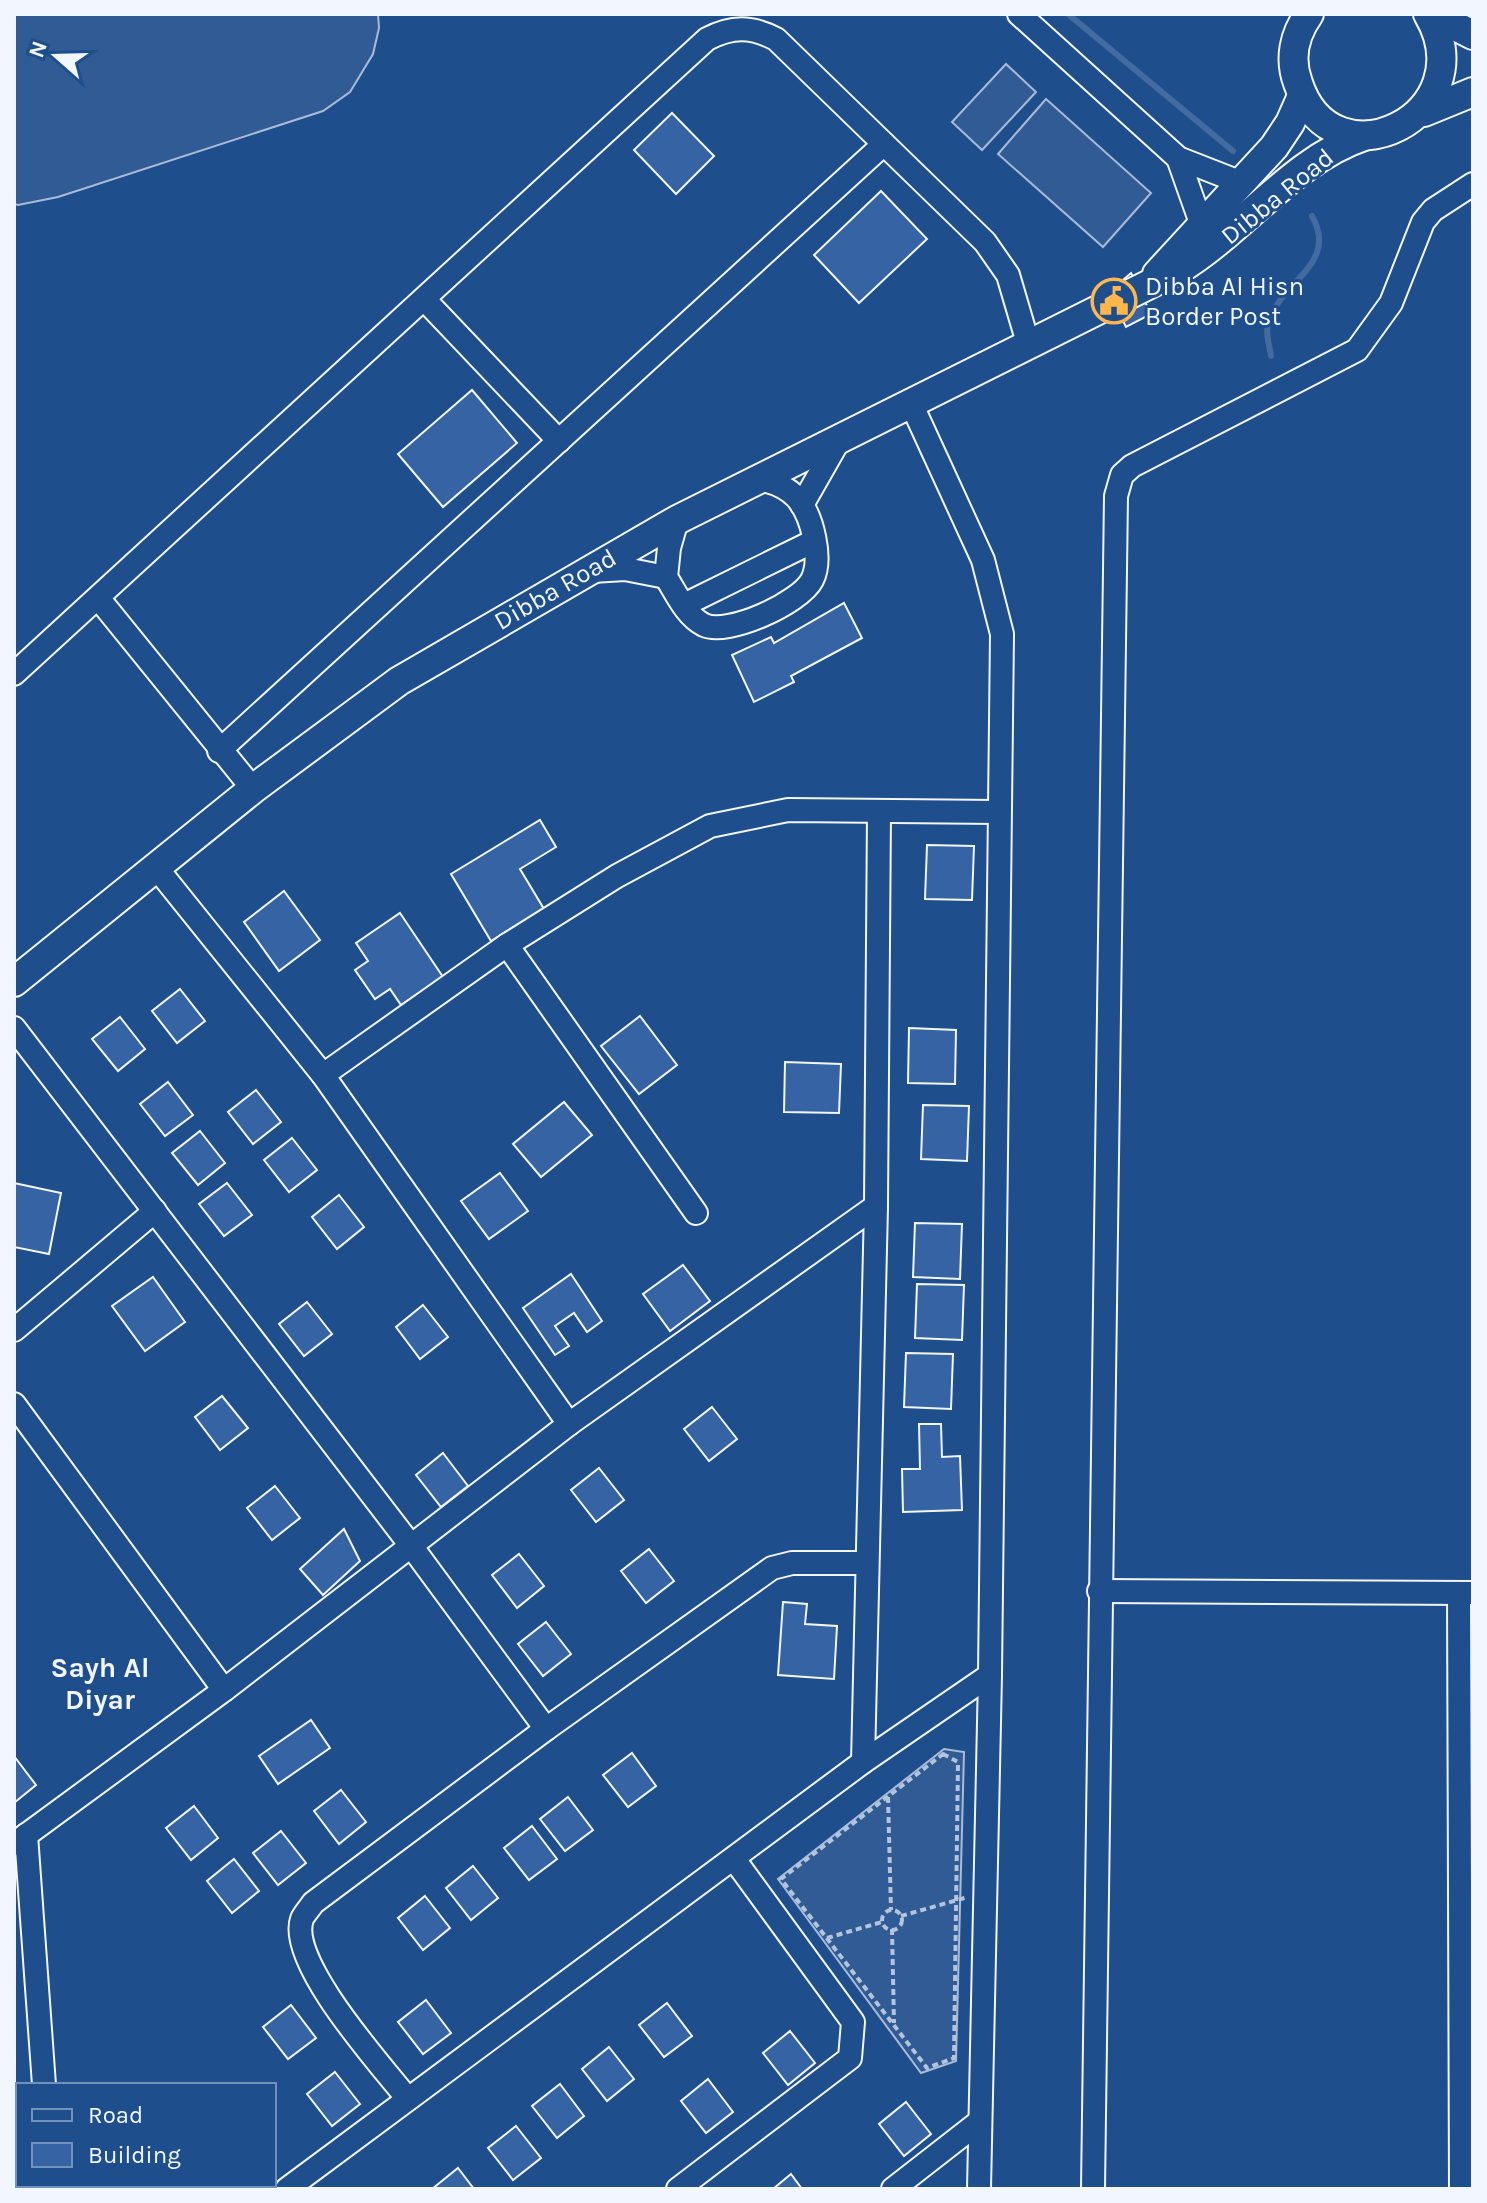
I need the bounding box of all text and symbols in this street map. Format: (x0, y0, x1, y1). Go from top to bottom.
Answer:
north arrow (16, 16, 96, 96)
text: N (23, 38, 53, 61)
street label: Dibba Road (1215, 142, 1340, 251)
place label: Dibba Al Hisn Border Post (1145, 271, 1304, 332)
public building icon: Dibba Al Hisn Border Post (1090, 277, 1138, 325)
street label: Dibba Road (489, 542, 622, 637)
district label: Sayh Al Diyar (51, 1651, 149, 1716)
legend (16, 2083, 276, 2187)
text: Road (88, 2101, 143, 2129)
text: Building (88, 2141, 181, 2169)

